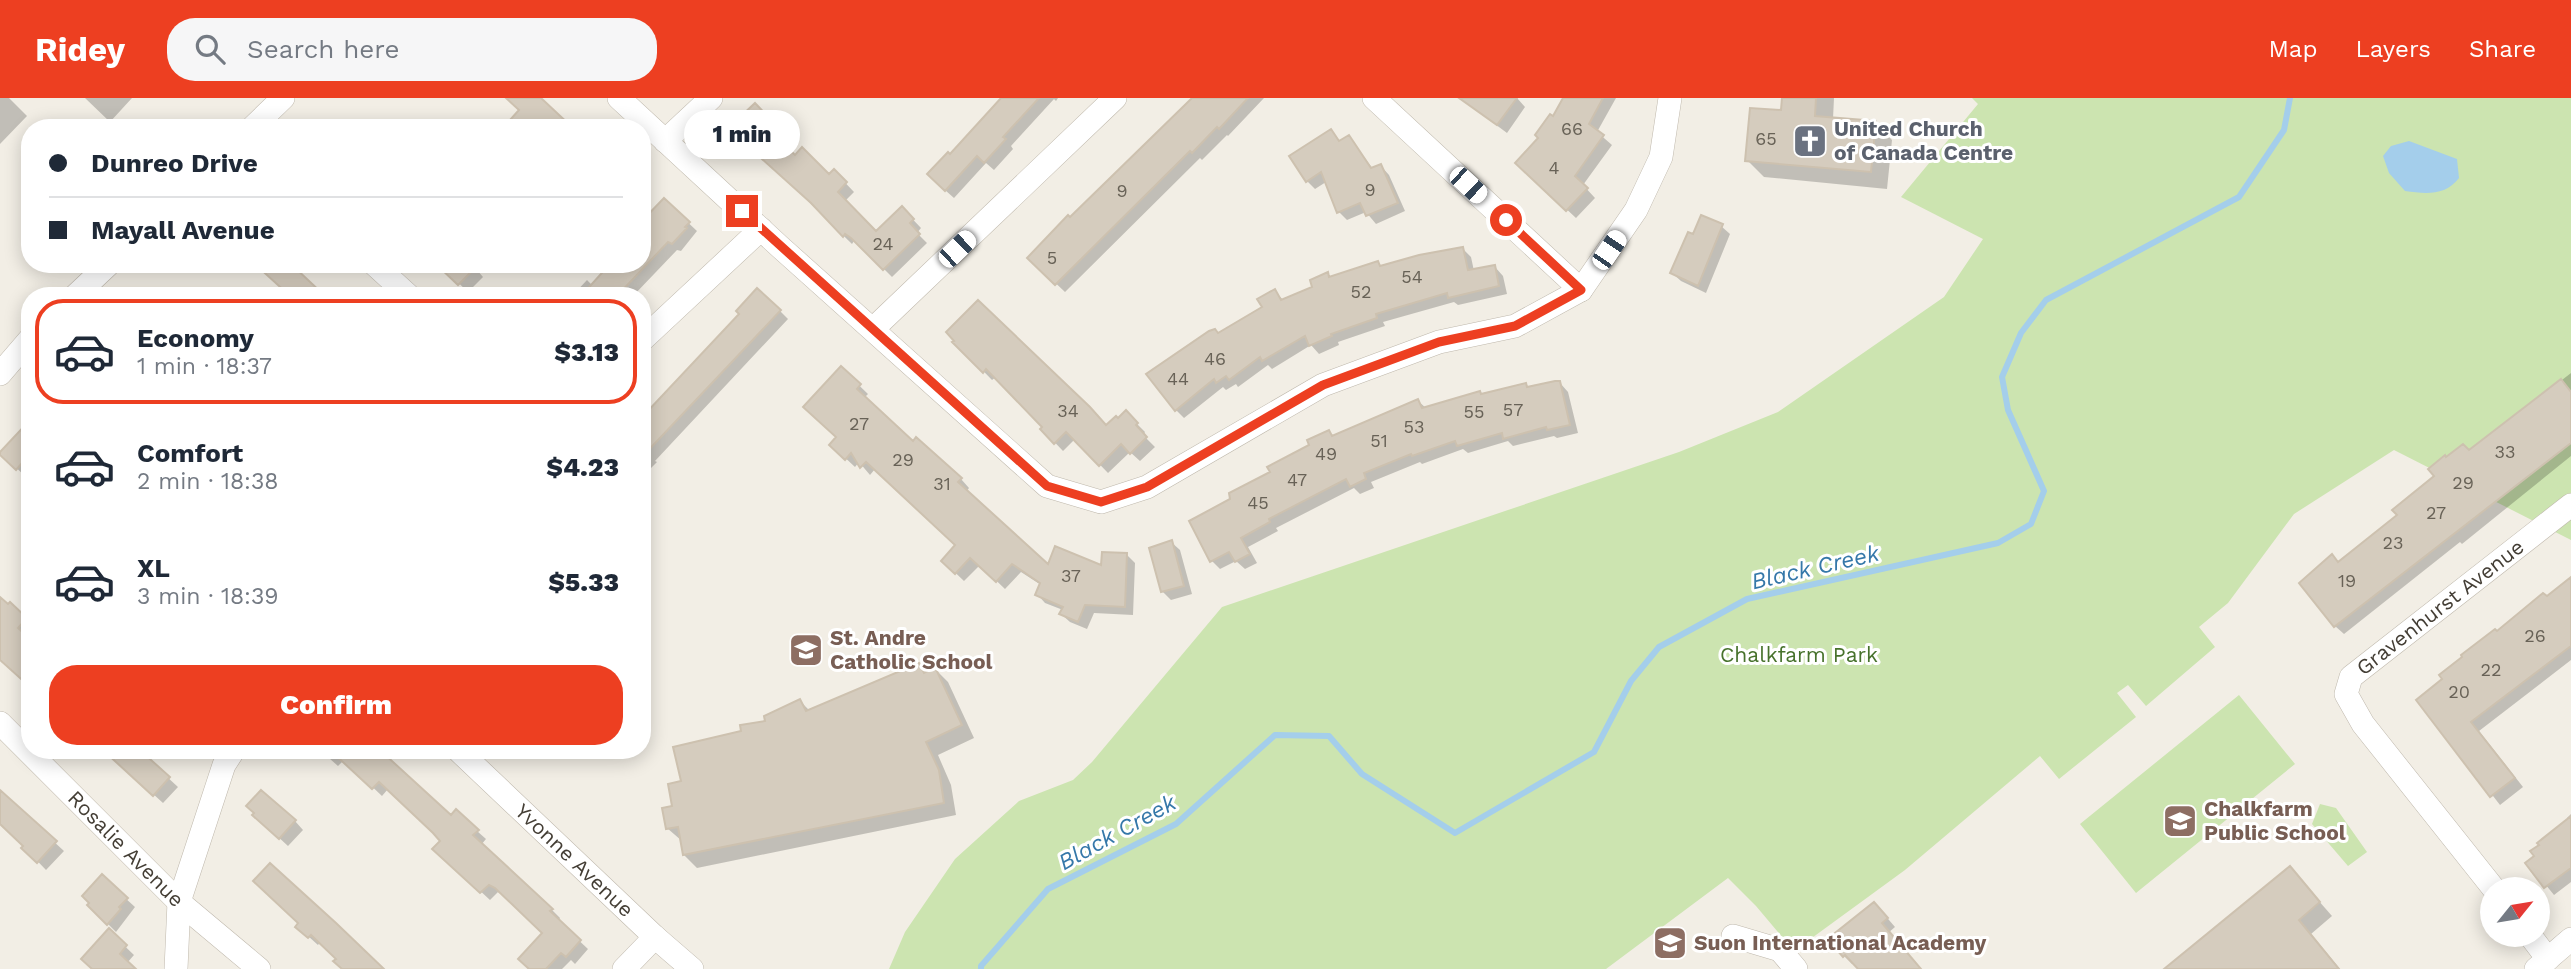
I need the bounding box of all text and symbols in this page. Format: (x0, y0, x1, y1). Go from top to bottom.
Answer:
search box (167, 18, 657, 81)
text: Ridey (35, 30, 125, 69)
icon: search (191, 30, 229, 68)
text: Search here (247, 34, 399, 64)
text: Map (2269, 35, 2317, 63)
text: Layers (2355, 35, 2431, 63)
text: Share (2469, 35, 2536, 63)
callout: 1 min (684, 109, 800, 158)
place label: United Church of Canada Centre (1834, 116, 2013, 165)
house number: 66 (1561, 118, 1583, 139)
text: 1 min (712, 121, 772, 148)
church icon: United Church of Canada Centre (1791, 122, 1829, 160)
house number: 65 (1755, 128, 1777, 149)
text: Dunreo Drive (91, 148, 258, 178)
house number: 4 (1549, 157, 1560, 178)
car (1446, 163, 1491, 207)
house number: 9 (1364, 179, 1376, 200)
house number: 9 (1116, 180, 1128, 201)
route end (726, 195, 758, 227)
route start (1490, 204, 1522, 236)
text: Mayall Avenue (91, 215, 275, 245)
car (935, 227, 980, 271)
car (1589, 227, 1630, 273)
house number: 24 (873, 233, 893, 254)
house number: 5 (1047, 247, 1057, 268)
house number: 54 (1401, 266, 1423, 287)
house number: 52 (1351, 281, 1371, 302)
icon: car (53, 320, 116, 383)
text: Economy (137, 323, 254, 353)
text: $3.13 (554, 337, 619, 367)
house number: 46 (1204, 348, 1226, 369)
text: 1 min · 18:37 (137, 353, 272, 380)
house number: 44 (1167, 368, 1189, 389)
house number: 57 (1503, 399, 1523, 420)
house number: 34 (1057, 400, 1079, 421)
house number: 55 (1464, 401, 1484, 422)
house number: 27 (849, 413, 869, 434)
house number: 53 (1404, 416, 1424, 437)
house number: 51 (1370, 430, 1388, 451)
icon: car (53, 435, 116, 498)
text: Comfort (137, 438, 243, 468)
house number: 33 (2495, 441, 2516, 462)
house number: 49 (1315, 443, 1337, 464)
house number: 29 (892, 449, 914, 470)
text: $4.23 (546, 452, 619, 482)
text: 2 min · 18:38 (137, 468, 278, 495)
house number: 47 (1287, 469, 1307, 490)
house number: 29 (2452, 472, 2474, 493)
house number: 31 (933, 473, 951, 494)
house number: 45 (1247, 492, 1269, 513)
house number: 27 (2426, 502, 2446, 523)
house number: 23 (2383, 532, 2404, 553)
street label: Gravenhurst Avenue (2351, 534, 2529, 680)
water label: Black Creek (1748, 539, 1883, 595)
icon: car (53, 550, 116, 613)
text: XL (137, 553, 170, 583)
house number: 37 (1061, 565, 1081, 586)
text: $5.33 (548, 567, 619, 597)
house number: 19 (2338, 570, 2356, 591)
text: 3 min · 18:39 (137, 583, 279, 610)
place label: St. Andre Catholic School (830, 625, 993, 674)
house number: 26 (2524, 625, 2546, 646)
school or university icon: St. Andre Catholic School (787, 631, 825, 669)
park label: Chalkfarm Park (1720, 642, 1878, 667)
house number: 22 (2481, 659, 2502, 680)
button: Confirm (49, 665, 623, 745)
house number: 20 (2448, 681, 2470, 702)
street label: Rosalie Avenue (63, 785, 189, 912)
water label: Black Creek (1054, 788, 1182, 876)
place label: Chalkfarm Public School (2204, 796, 2346, 845)
street label: Yvonne Avenue (510, 798, 639, 922)
school or university icon: Chalkfarm Public School (2161, 802, 2199, 840)
north arrow (2480, 877, 2550, 947)
map controls (2480, 877, 2550, 947)
school or university icon: Suon International Academy (1651, 924, 1689, 962)
place label: Suon International Academy (1694, 930, 1987, 955)

